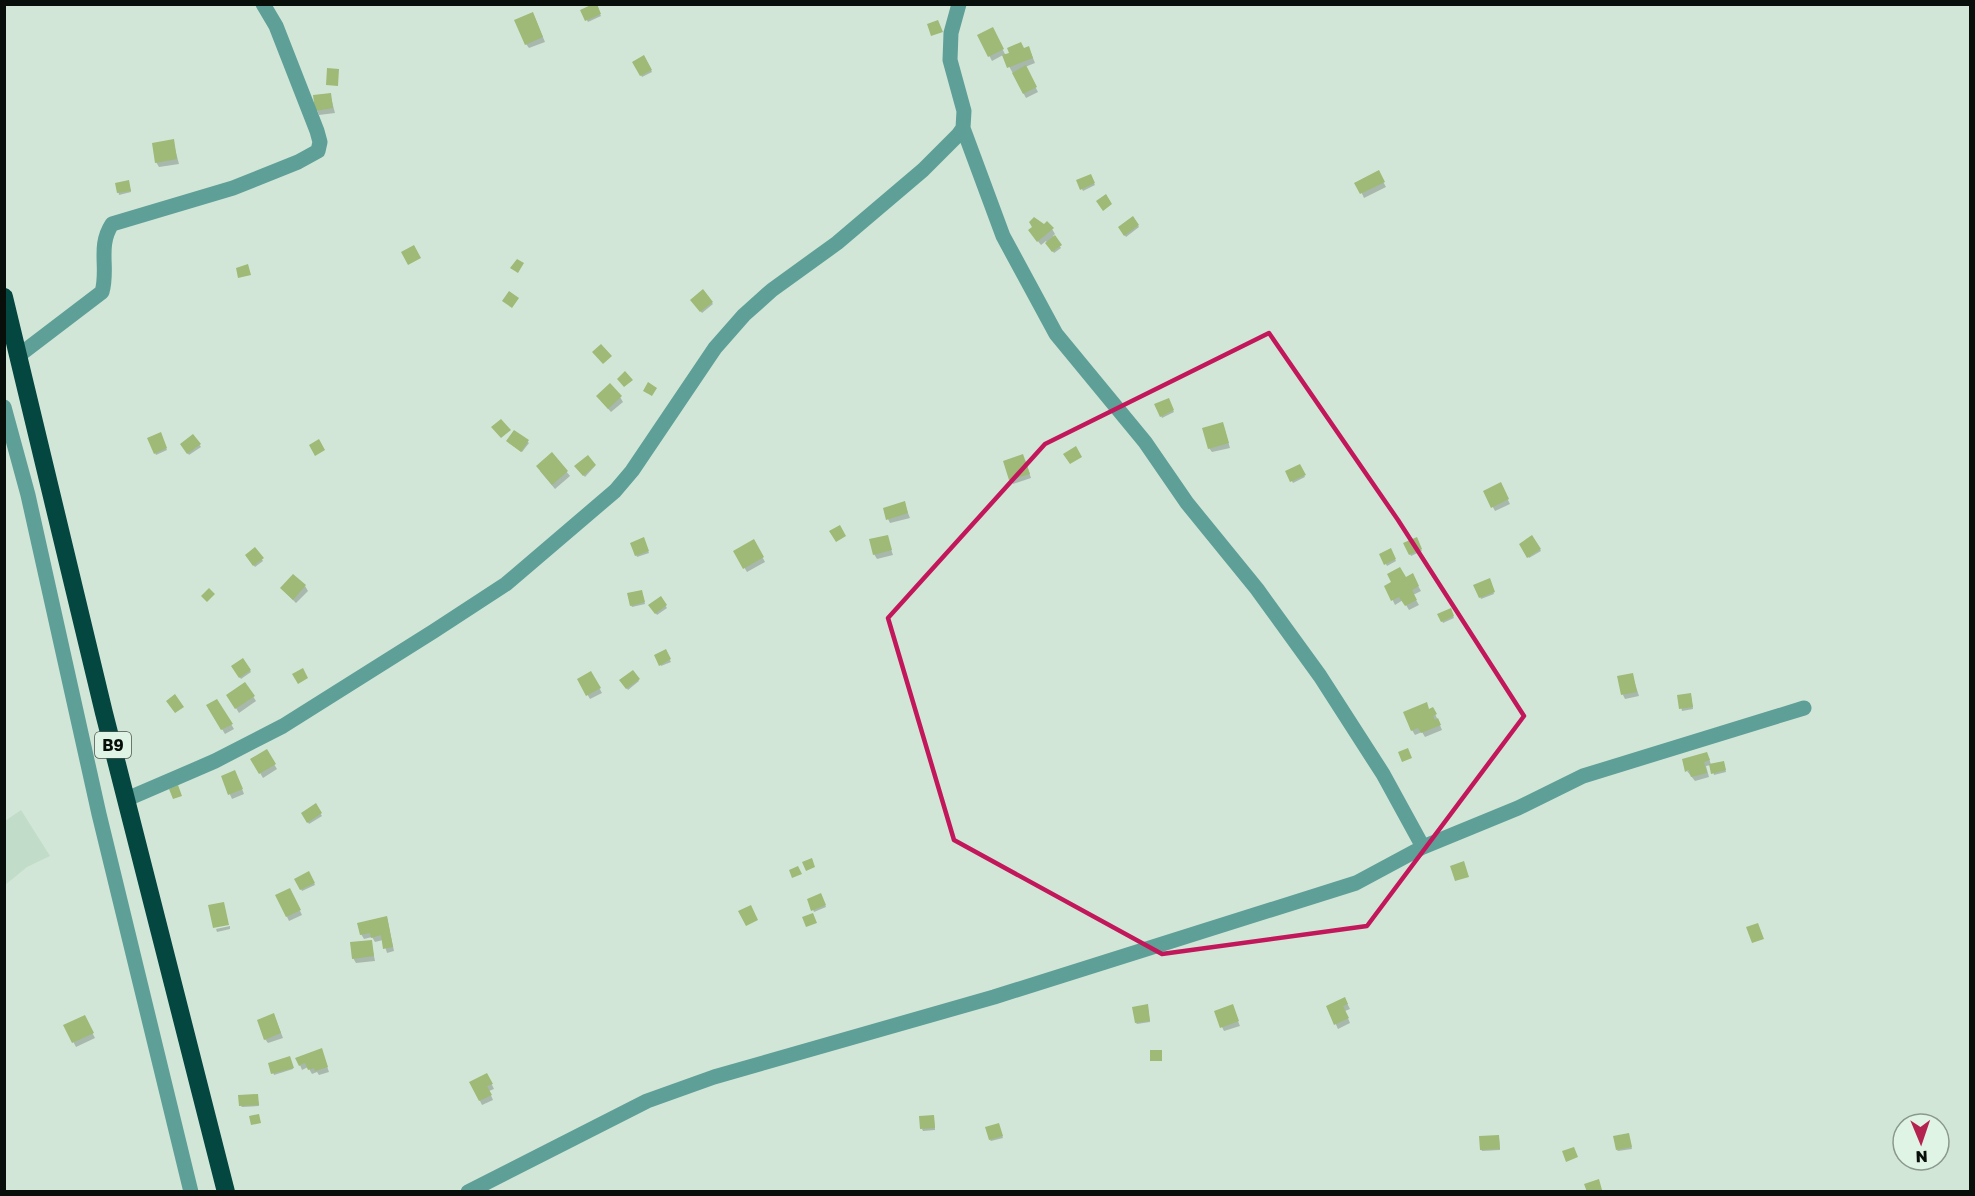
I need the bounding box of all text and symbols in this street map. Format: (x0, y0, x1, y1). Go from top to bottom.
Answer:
road number: B9 (95, 732, 131, 758)
north arrow (1891, 1112, 1951, 1172)
text: N (1915, 1147, 1928, 1167)

